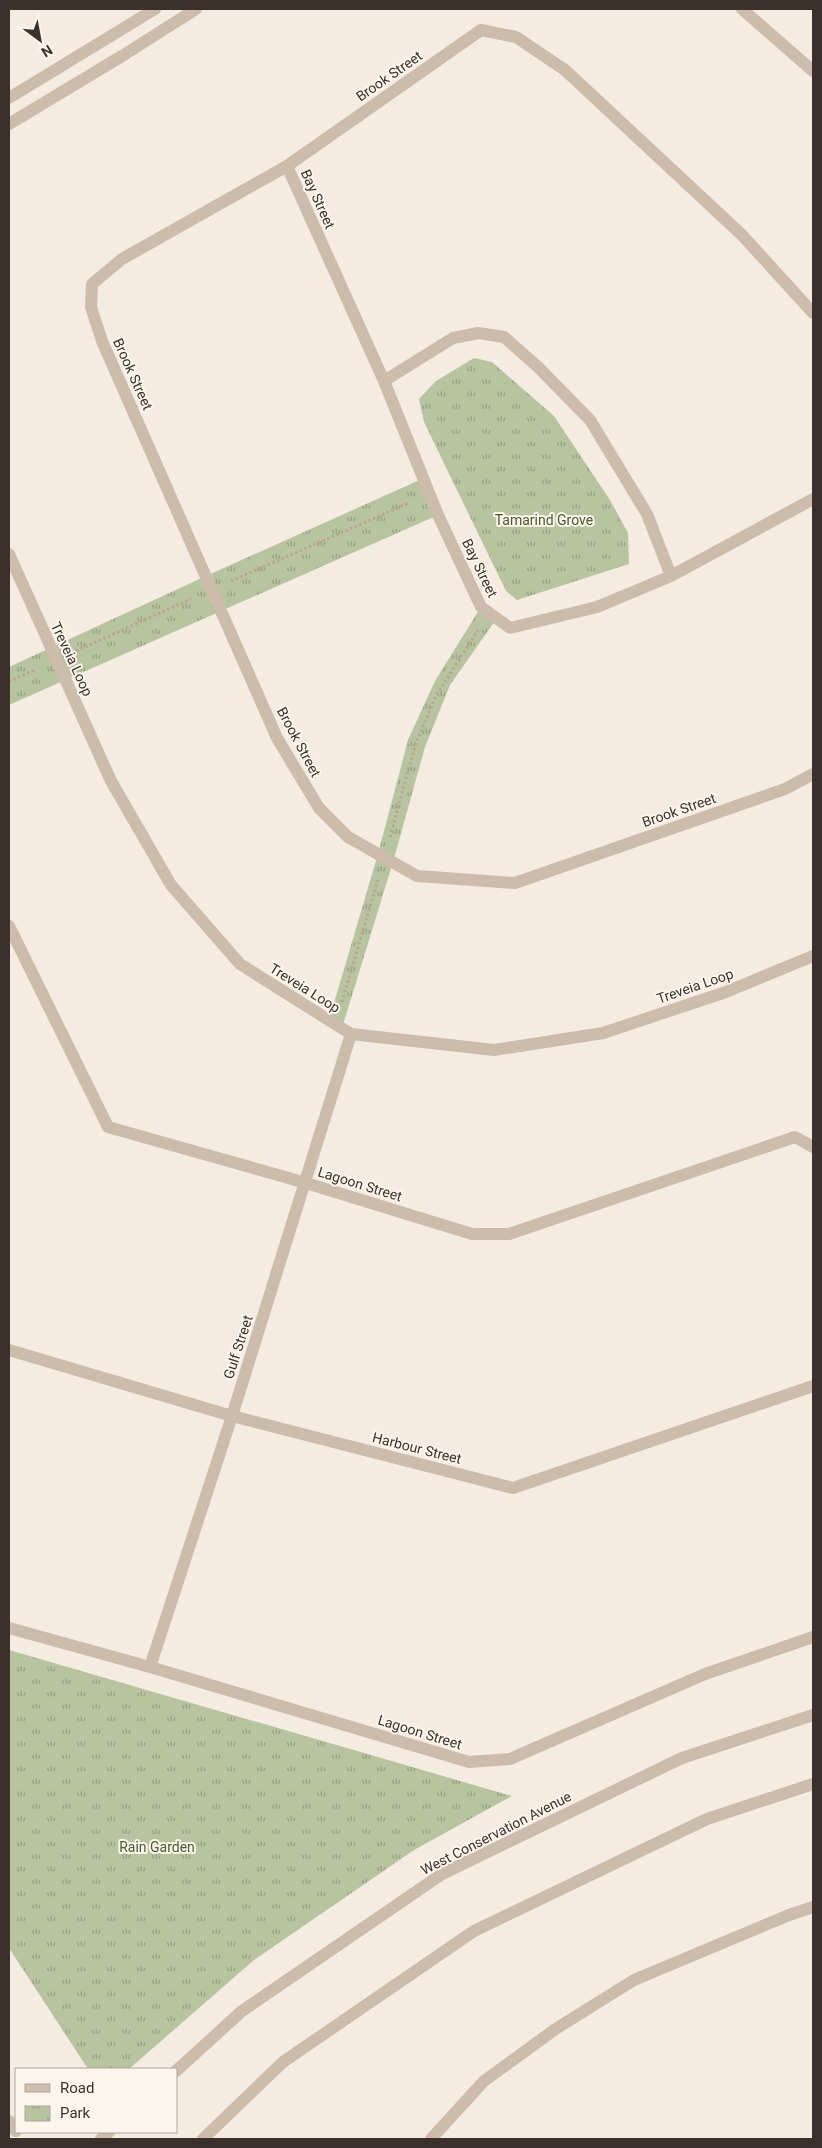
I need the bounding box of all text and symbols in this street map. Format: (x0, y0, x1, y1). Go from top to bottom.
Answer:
north arrow (15, 15, 65, 65)
text: N (38, 42, 55, 60)
street label: Brook Street (353, 47, 425, 105)
street label: Bay Street (298, 167, 338, 232)
street label: Brook Street (110, 336, 156, 413)
park label: Tamarind Grove (495, 512, 593, 528)
street label: Bay Street (459, 536, 501, 600)
street label: Treveia Loop (48, 619, 96, 699)
street label: Brook Street (274, 704, 324, 780)
street label: Brook Street (640, 790, 718, 830)
street label: Treveia Loop (267, 960, 343, 1016)
street label: Treveia Loop (655, 965, 735, 1007)
street label: Lagoon Street (316, 1164, 404, 1205)
street label: Gulf Street (220, 1313, 256, 1381)
street label: Harbour Street (371, 1429, 464, 1467)
street label: Lagoon Street (376, 1712, 464, 1753)
street label: West Conservation Avenue (418, 1788, 574, 1878)
park label: Rain Garden (119, 1839, 195, 1855)
legend (15, 2068, 178, 2133)
text: Road (60, 2079, 94, 2097)
text: Park (60, 2104, 91, 2122)

